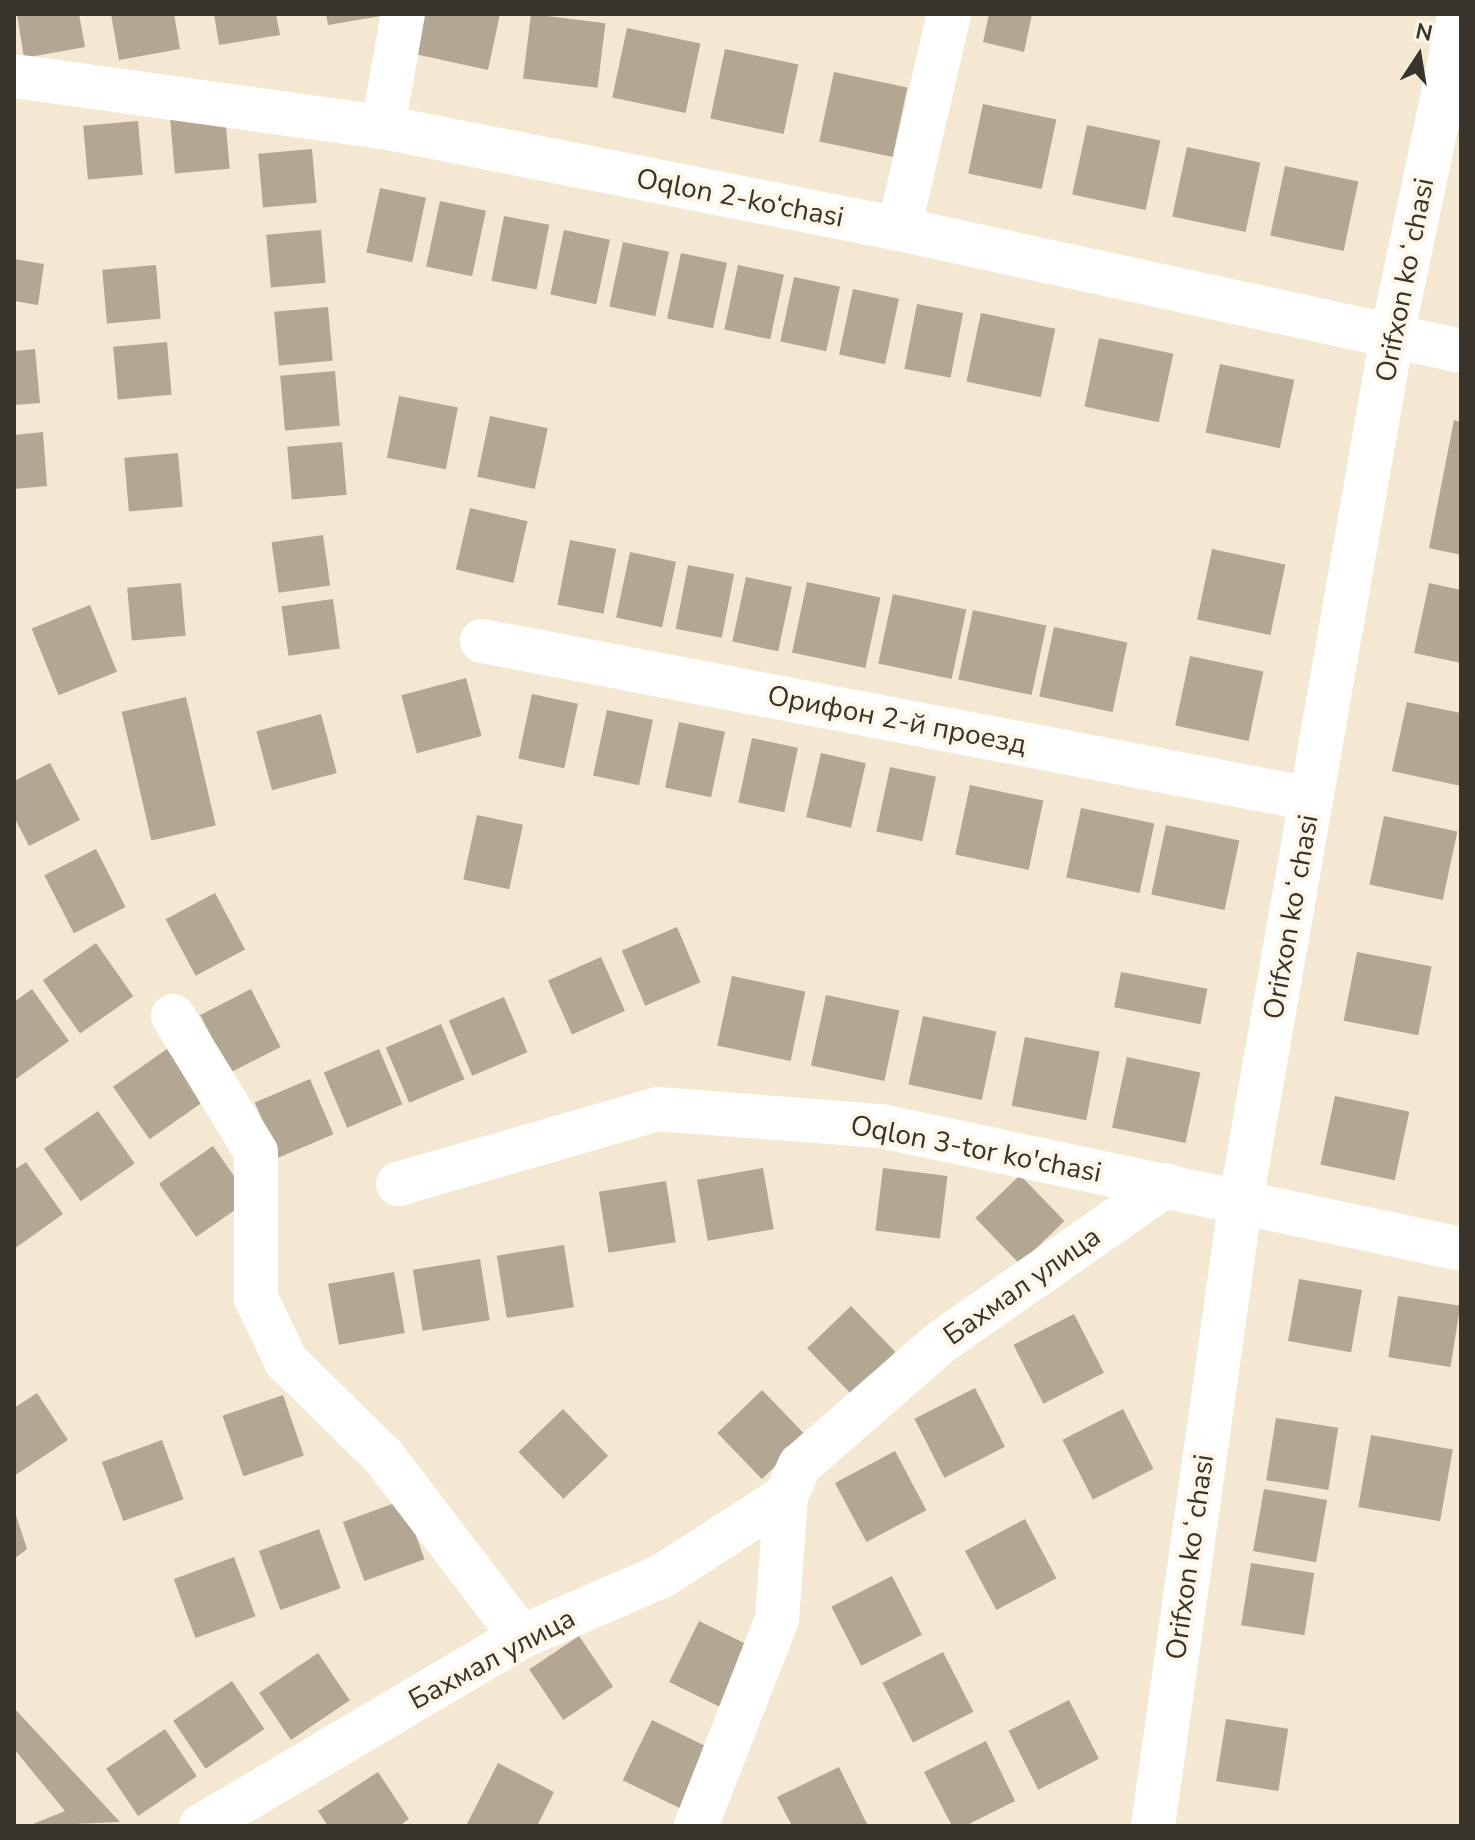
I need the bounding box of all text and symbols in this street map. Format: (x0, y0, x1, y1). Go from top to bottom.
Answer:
north arrow (1379, 16, 1459, 96)
text: N (1413, 16, 1435, 49)
street label: Oqlon 2-ko‘chasi (634, 161, 846, 235)
street label: Orifxon koʻchasi (1369, 175, 1441, 385)
street label: Орифон 2-й проезд (765, 678, 1029, 762)
street label: Orifxon koʻchasi (1256, 812, 1326, 1022)
street label: Oqlon 3-tor ko'chasi (848, 1108, 1104, 1190)
street label: Бахмал улица (937, 1220, 1107, 1352)
street label: Orifxon koʻchasi (1159, 1452, 1221, 1662)
street label: Бахмал улица (403, 1601, 581, 1717)

